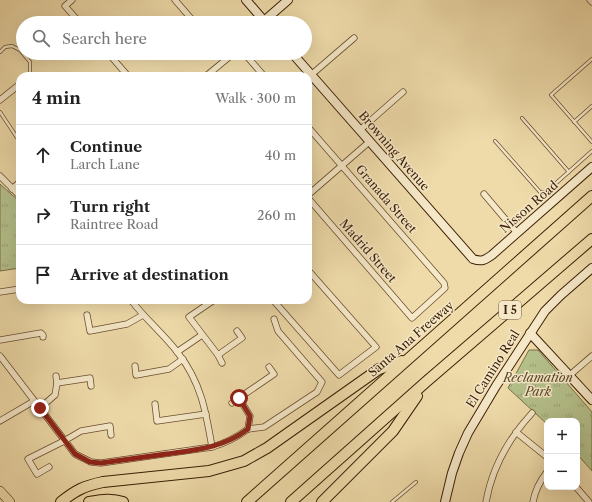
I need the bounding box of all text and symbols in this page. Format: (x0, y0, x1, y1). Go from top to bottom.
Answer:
search box (16, 16, 312, 60)
icon: search (30, 27, 52, 49)
text: Search here (62, 29, 147, 48)
text: 4 min (32, 88, 81, 108)
text: Walk · 300 m (215, 90, 296, 106)
street label: Browning Avenue (356, 108, 433, 194)
text: Continue (70, 137, 142, 156)
icon: ahead (32, 144, 54, 166)
text: 40 m (265, 147, 296, 163)
text: Larch Lane (70, 156, 140, 172)
street label: Granada Street (353, 161, 421, 236)
street label: Nisson Road (497, 177, 561, 236)
text: Turn right (70, 197, 150, 216)
icon: right (32, 204, 54, 226)
text: 260 m (257, 207, 296, 223)
text: Raintree Road (70, 216, 159, 232)
street label: Madrid Street (337, 216, 400, 286)
icon: arrive (32, 264, 54, 286)
text: Arrive at destination (70, 265, 229, 284)
street label: Santa Ana Freeway (365, 297, 457, 380)
road number: I 5 (499, 301, 521, 319)
street label: El Camino Real (463, 327, 523, 410)
park label: Reclamation Park (502, 370, 573, 399)
route start (230, 389, 248, 407)
route end (31, 399, 49, 417)
map controls (544, 418, 580, 490)
button: + (544, 418, 580, 454)
button: − (544, 454, 580, 490)

